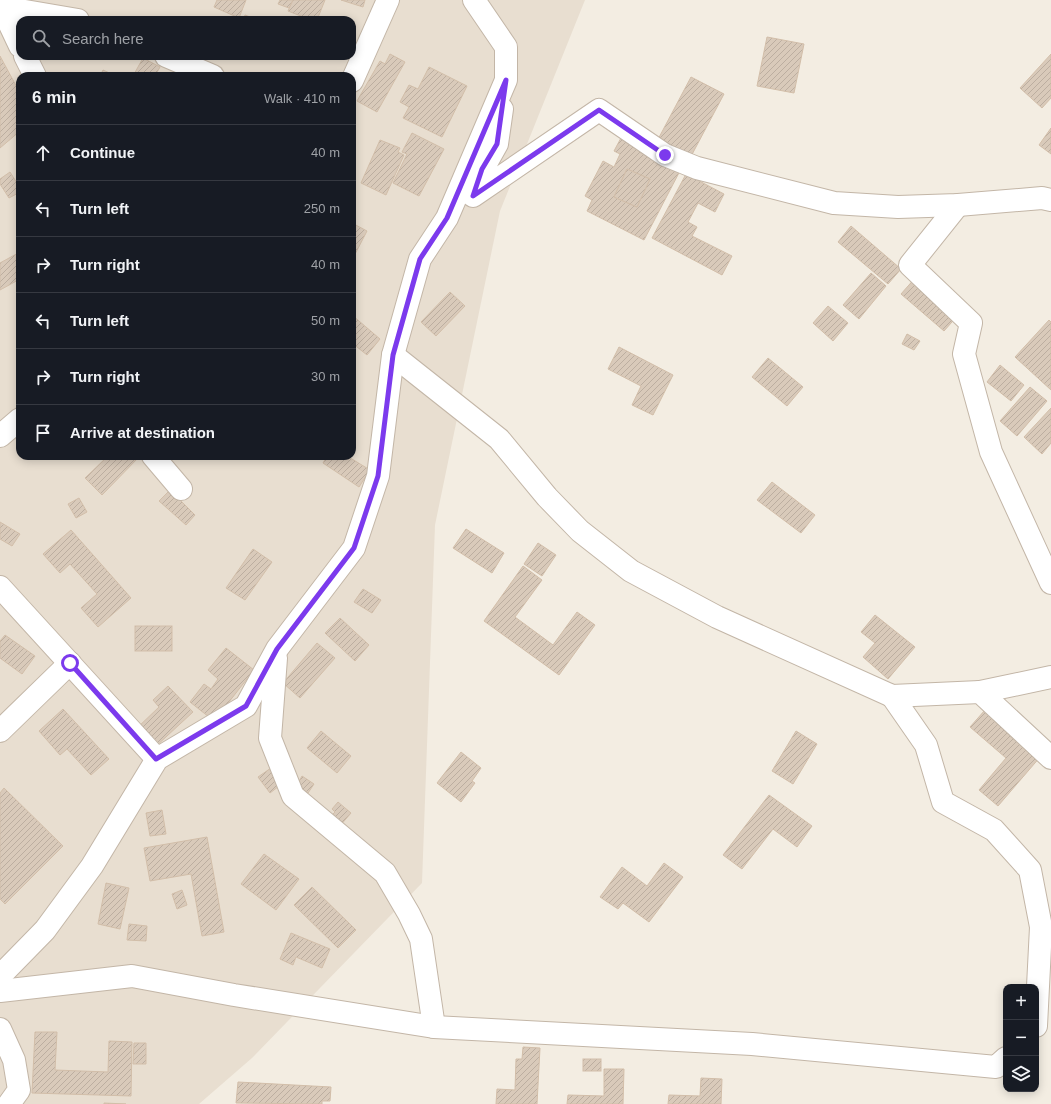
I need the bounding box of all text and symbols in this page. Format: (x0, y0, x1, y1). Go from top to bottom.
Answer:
search box (16, 16, 356, 60)
icon: search (30, 27, 52, 49)
text: Search here (62, 30, 144, 47)
text: 6 min (32, 88, 76, 107)
text: Walk · 410 m (264, 91, 340, 106)
icon: ahead (32, 142, 54, 164)
text: Continue (70, 144, 135, 161)
text: 40 m (311, 145, 340, 160)
route end (656, 146, 674, 164)
icon: left (32, 198, 54, 220)
text: Turn left (70, 200, 129, 217)
text: 250 m (304, 201, 340, 216)
icon: right (32, 254, 54, 276)
text: Turn right (70, 256, 140, 273)
text: 40 m (311, 257, 340, 272)
icon: left (32, 310, 54, 332)
text: Turn left (70, 312, 129, 329)
text: 50 m (311, 313, 340, 328)
icon: right (32, 366, 54, 388)
text: Turn right (70, 368, 140, 385)
text: 30 m (311, 369, 340, 384)
icon: arrive (32, 422, 54, 444)
text: Arrive at destination (70, 424, 215, 441)
route start (61, 654, 79, 672)
map controls (1003, 984, 1039, 1092)
button: + (1003, 984, 1039, 1020)
button: − (1003, 1020, 1039, 1056)
button: layers (1003, 1056, 1039, 1092)

